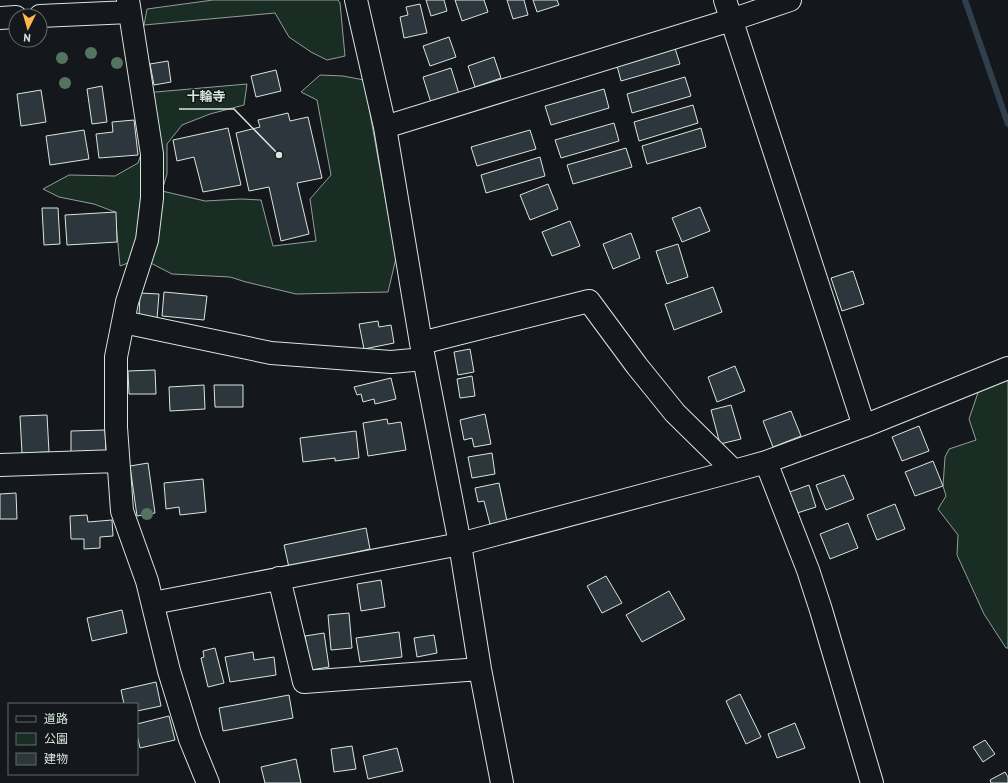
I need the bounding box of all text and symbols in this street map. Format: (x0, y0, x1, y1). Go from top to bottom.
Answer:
north arrow (8, 8, 48, 48)
text: N (23, 31, 31, 45)
callout: 十輪寺 (179, 84, 234, 109)
text: 十輪寺 (186, 88, 226, 105)
legend (8, 703, 138, 775)
text: 道路 (44, 711, 68, 726)
text: 公園 (44, 731, 68, 746)
text: 建物 (44, 751, 68, 766)

